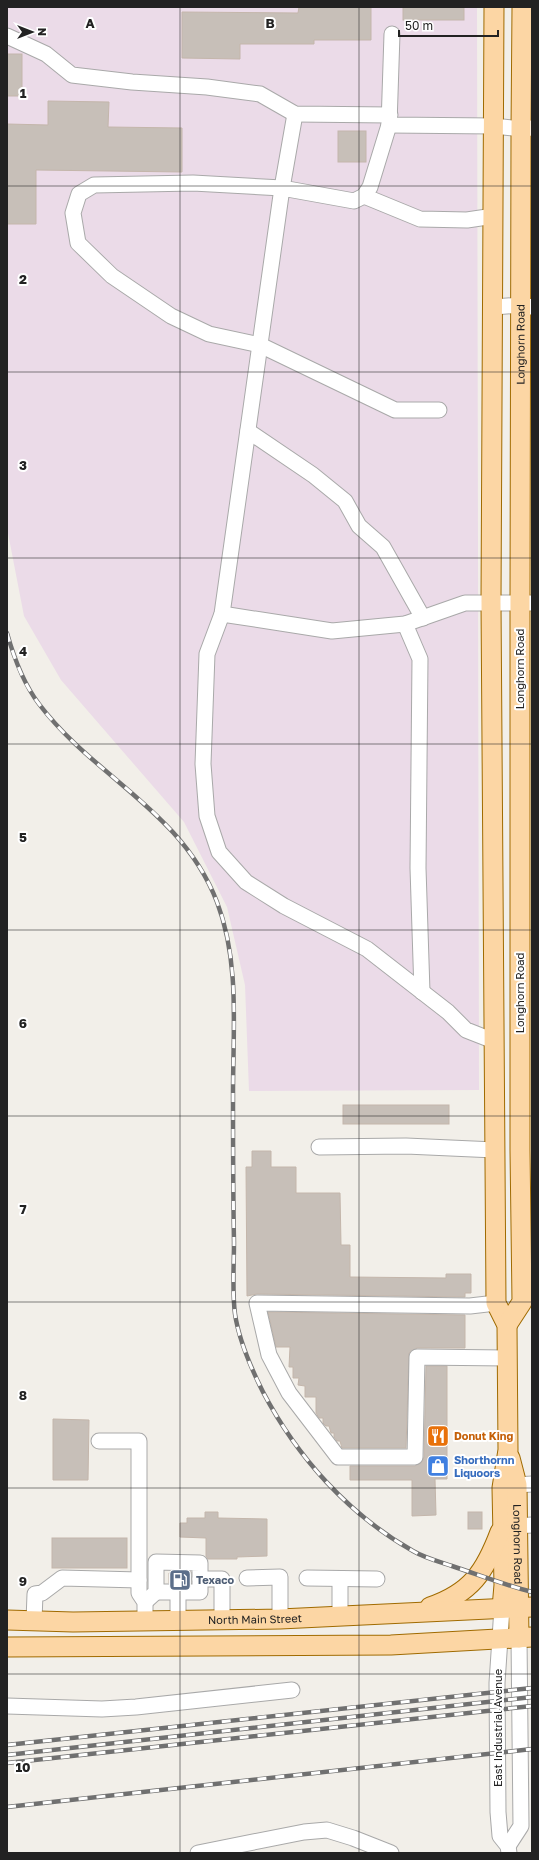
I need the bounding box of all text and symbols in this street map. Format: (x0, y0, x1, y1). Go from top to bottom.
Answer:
north arrow (12, 12, 52, 52)
scale bar (399, 12, 498, 38)
text: A (85, 15, 95, 31)
text: B (265, 15, 275, 31)
text: 50 m (405, 18, 433, 33)
text: N (36, 28, 49, 36)
text: 1 (20, 85, 27, 101)
text: 2 (19, 271, 27, 287)
street label: Longhorn Road (513, 304, 527, 385)
text: 3 (19, 457, 27, 473)
street label: Longhorn Road (513, 629, 526, 709)
text: 4 (19, 643, 27, 659)
text: 5 (19, 829, 27, 845)
street label: Longhorn Road (513, 953, 526, 1033)
text: 6 (19, 1015, 27, 1031)
text: 7 (19, 1201, 27, 1217)
text: 8 (19, 1387, 27, 1403)
restaurant icon: Donut King (425, 1423, 451, 1449)
place label: Donut King (454, 1429, 513, 1442)
shop icon: Shorthornn Liquoors (425, 1453, 451, 1479)
place label: Shorthornn Liquoors (454, 1453, 515, 1479)
street label: Longhorn Road (511, 1504, 525, 1584)
fuel station icon: Texaco (167, 1567, 193, 1593)
text: 9 (19, 1573, 27, 1589)
place label: Texaco (196, 1573, 235, 1586)
street label: North Main Street (208, 1611, 302, 1626)
street label: East Industrial Avenue (491, 1669, 504, 1787)
text: 10 (15, 1759, 31, 1775)

